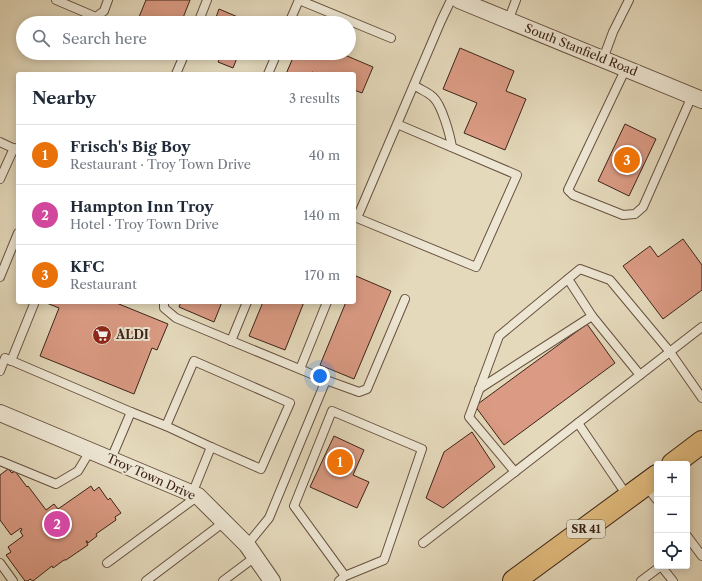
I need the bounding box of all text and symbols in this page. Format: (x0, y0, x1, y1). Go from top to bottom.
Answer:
search box (16, 16, 356, 60)
street label: South Stanfield Road (523, 20, 640, 79)
icon: search (30, 27, 52, 49)
text: Search here (62, 29, 147, 48)
text: Nearby (32, 88, 96, 108)
text: 3 results (289, 90, 340, 106)
text: Frisch's Big Boy (70, 137, 190, 156)
pin: 3 (614, 145, 640, 175)
text: 1 (42, 147, 48, 163)
text: 40 m (309, 147, 340, 163)
text: Restaurant · Troy Town Drive (70, 156, 251, 172)
text: Hampton Inn Troy (70, 197, 214, 216)
text: 2 (41, 207, 49, 223)
text: 140 m (303, 207, 340, 223)
text: Hotel · Troy Town Drive (70, 216, 219, 232)
text: KFC (70, 257, 104, 276)
text: 3 (41, 267, 49, 283)
text: 170 m (304, 267, 340, 283)
text: Restaurant (70, 276, 137, 292)
supermarket icon: ALDI (91, 324, 113, 346)
place label: ALDI (115, 327, 149, 342)
your location (310, 366, 330, 386)
pin: 1 (327, 447, 353, 477)
street label: Troy Town Drive (104, 450, 198, 503)
map controls (654, 461, 690, 569)
button: + (654, 461, 690, 497)
button: − (654, 497, 690, 533)
pin: 2 (44, 509, 70, 539)
road number: SR 41 (567, 520, 605, 538)
button: locate (654, 533, 690, 569)

